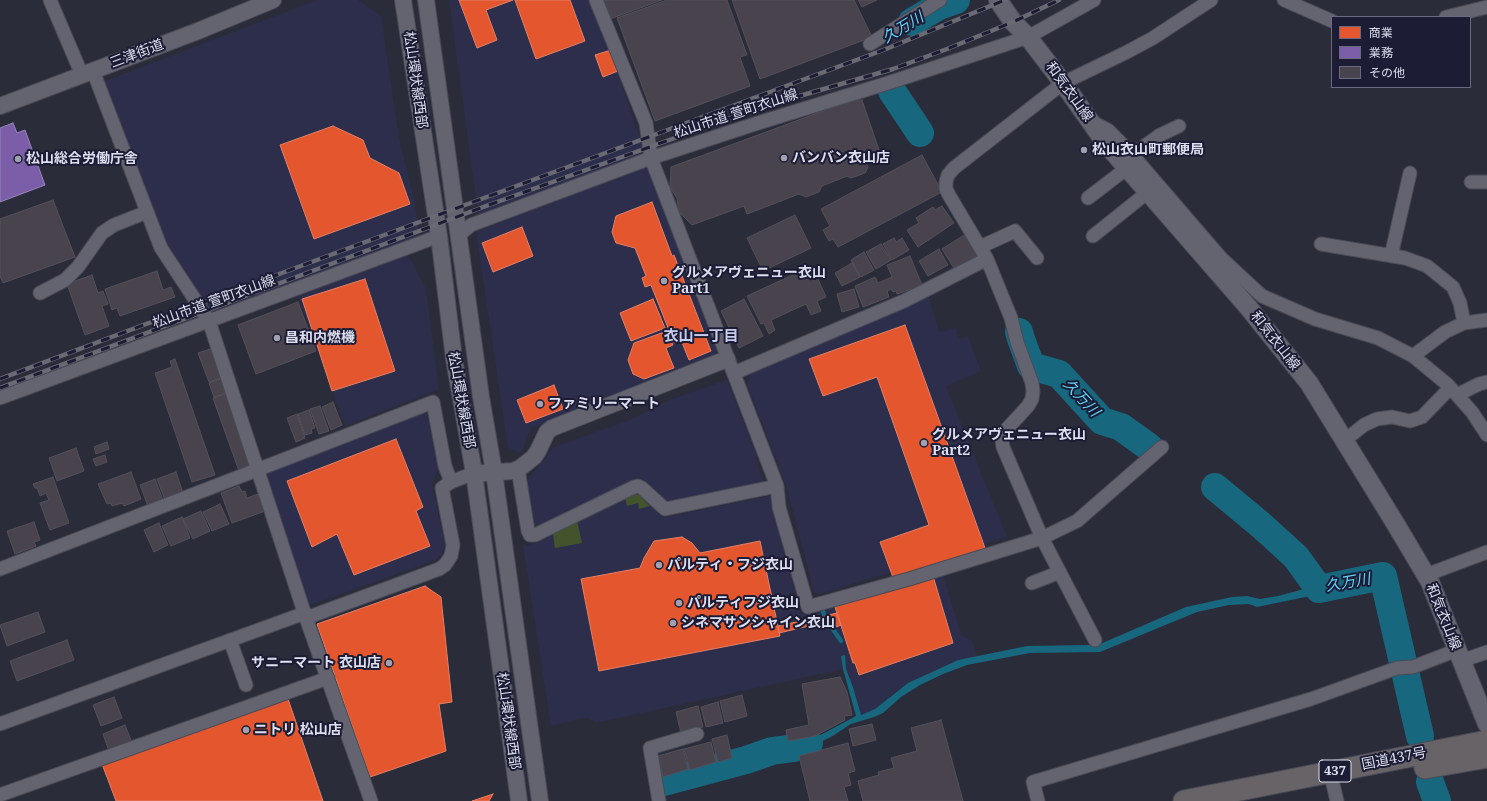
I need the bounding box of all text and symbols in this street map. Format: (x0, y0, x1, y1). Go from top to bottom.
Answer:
water label: 久万川 (879, 9, 927, 47)
legend (1331, 16, 1471, 88)
text: 商業 (1369, 24, 1393, 41)
street label: 松山環状線西部 (400, 30, 430, 130)
street label: 三津街道 (108, 36, 166, 72)
text: 業務 (1369, 44, 1393, 61)
street label: 和気衣山線 (1042, 59, 1096, 125)
text: その他 (1369, 64, 1405, 81)
street label: 松山市道 萱町衣山線 (672, 86, 800, 142)
place label: 松山衣山町郵便局 (1092, 142, 1204, 158)
marker: 松山衣山町郵便局 (1079, 145, 1089, 155)
place label: バンバン衣山店 (792, 150, 890, 166)
place label: 松山総合労働庁舎 (26, 151, 138, 167)
marker: バンバン衣山店 (779, 153, 789, 163)
marker: 松山総合労働庁舎 (13, 154, 23, 164)
place label: グルメアヴェニュー衣山 Part1 (672, 265, 826, 298)
street label: 松山市道 萱町衣山線 (150, 272, 278, 332)
marker: グルメアヴェニュー衣山 Part1 (659, 276, 669, 286)
street label: 和気衣山線 (1247, 308, 1303, 374)
district label: 衣山一丁目 (664, 328, 738, 346)
place label: 昌和内燃機 (285, 330, 355, 346)
marker: 昌和内燃機 (272, 333, 282, 343)
street label: 松山環状線西部 (444, 350, 478, 450)
water label: 久万川 (1059, 375, 1103, 421)
place label: ファミリーマート (548, 396, 660, 412)
marker: ファミリーマート (535, 399, 545, 409)
place label: グルメアヴェニュー衣山 Part2 (932, 427, 1086, 460)
marker: グルメアヴェニュー衣山 Part2 (919, 438, 929, 448)
place label: パルティ・フジ衣山 (667, 557, 793, 573)
marker: パルティ・フジ衣山 (654, 560, 664, 570)
water label: 久万川 (1324, 570, 1372, 596)
street label: 和気衣山線 (1422, 581, 1464, 653)
place label: パルティフジ衣山 (687, 595, 799, 611)
marker: パルティフジ衣山 (674, 598, 684, 608)
place label: シネマサンシャイン衣山 (681, 615, 835, 631)
marker: シネマサンシャイン衣山 (668, 618, 678, 628)
place label: サニーマート 衣山店 (251, 655, 381, 671)
marker: サニーマート 衣山店 (384, 658, 394, 668)
street label: 松山環状線西部 (493, 671, 523, 771)
place label: ニトリ 松山店 (254, 722, 342, 738)
marker: ニトリ 松山店 (241, 725, 251, 735)
street label: 国道437号 (1360, 745, 1428, 773)
road number: 437 (1319, 760, 1351, 782)

